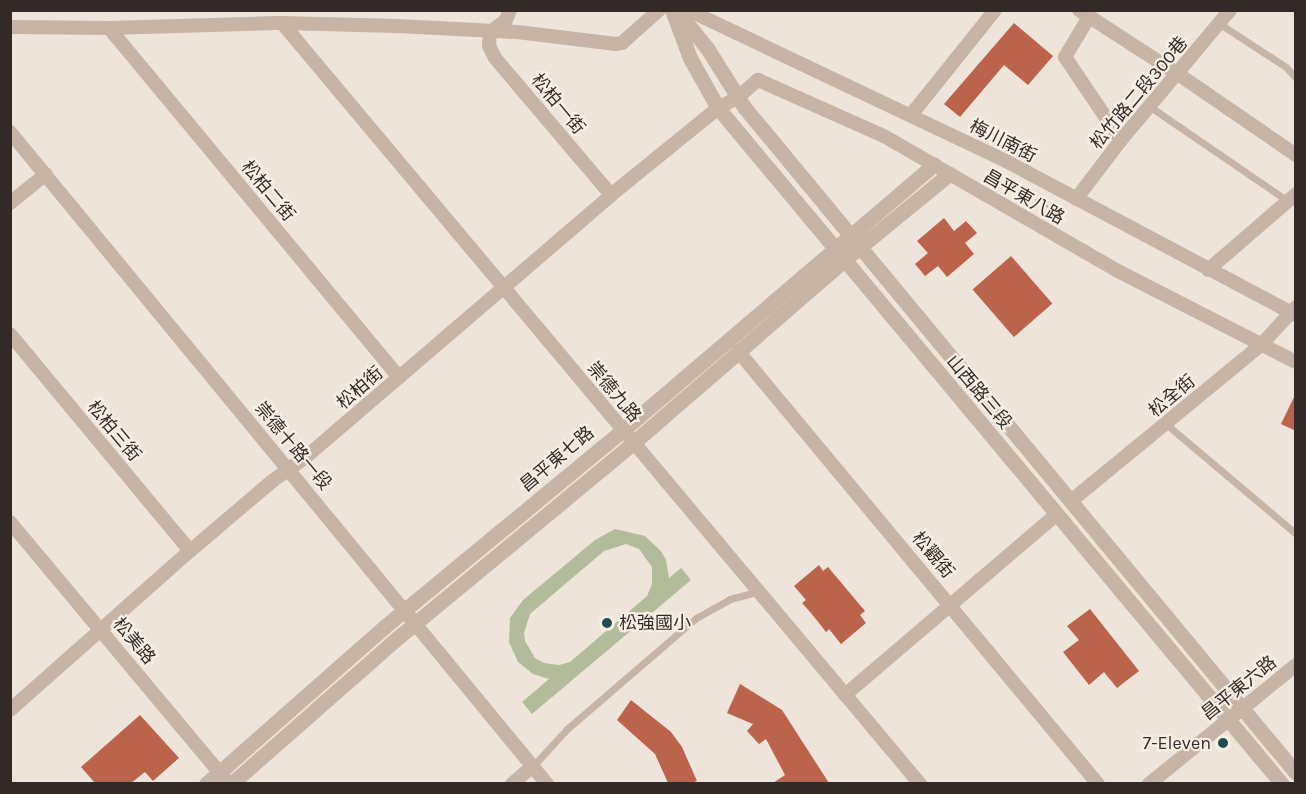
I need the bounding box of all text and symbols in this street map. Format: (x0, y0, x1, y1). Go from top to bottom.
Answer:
street label: 松竹路二段300巷 (1086, 32, 1192, 154)
street label: 松柏一街 (527, 69, 589, 139)
street label: 梅川南街 (966, 115, 1040, 167)
street label: 松柏二街 (237, 156, 299, 226)
street label: 昌平東八路 (980, 165, 1068, 229)
street label: 山西路三段 (942, 351, 1016, 433)
street label: 崇德九路 (583, 357, 645, 427)
street label: 松柏街 (333, 362, 387, 414)
street label: 松全街 (1144, 370, 1200, 422)
street label: 松柏三街 (83, 396, 145, 466)
street label: 崇德十路一段 (250, 398, 336, 494)
street label: 昌平東七路 (516, 422, 598, 496)
street label: 松觀街 (907, 527, 959, 583)
place label: 松強國小 (619, 612, 691, 634)
street label: 松美路 (108, 613, 160, 669)
marker: 松強國小 (600, 616, 614, 630)
street label: 昌平東六路 (1197, 651, 1281, 725)
place label: 7-Eleven (1143, 732, 1211, 754)
marker: 7-Eleven (1216, 736, 1230, 750)

